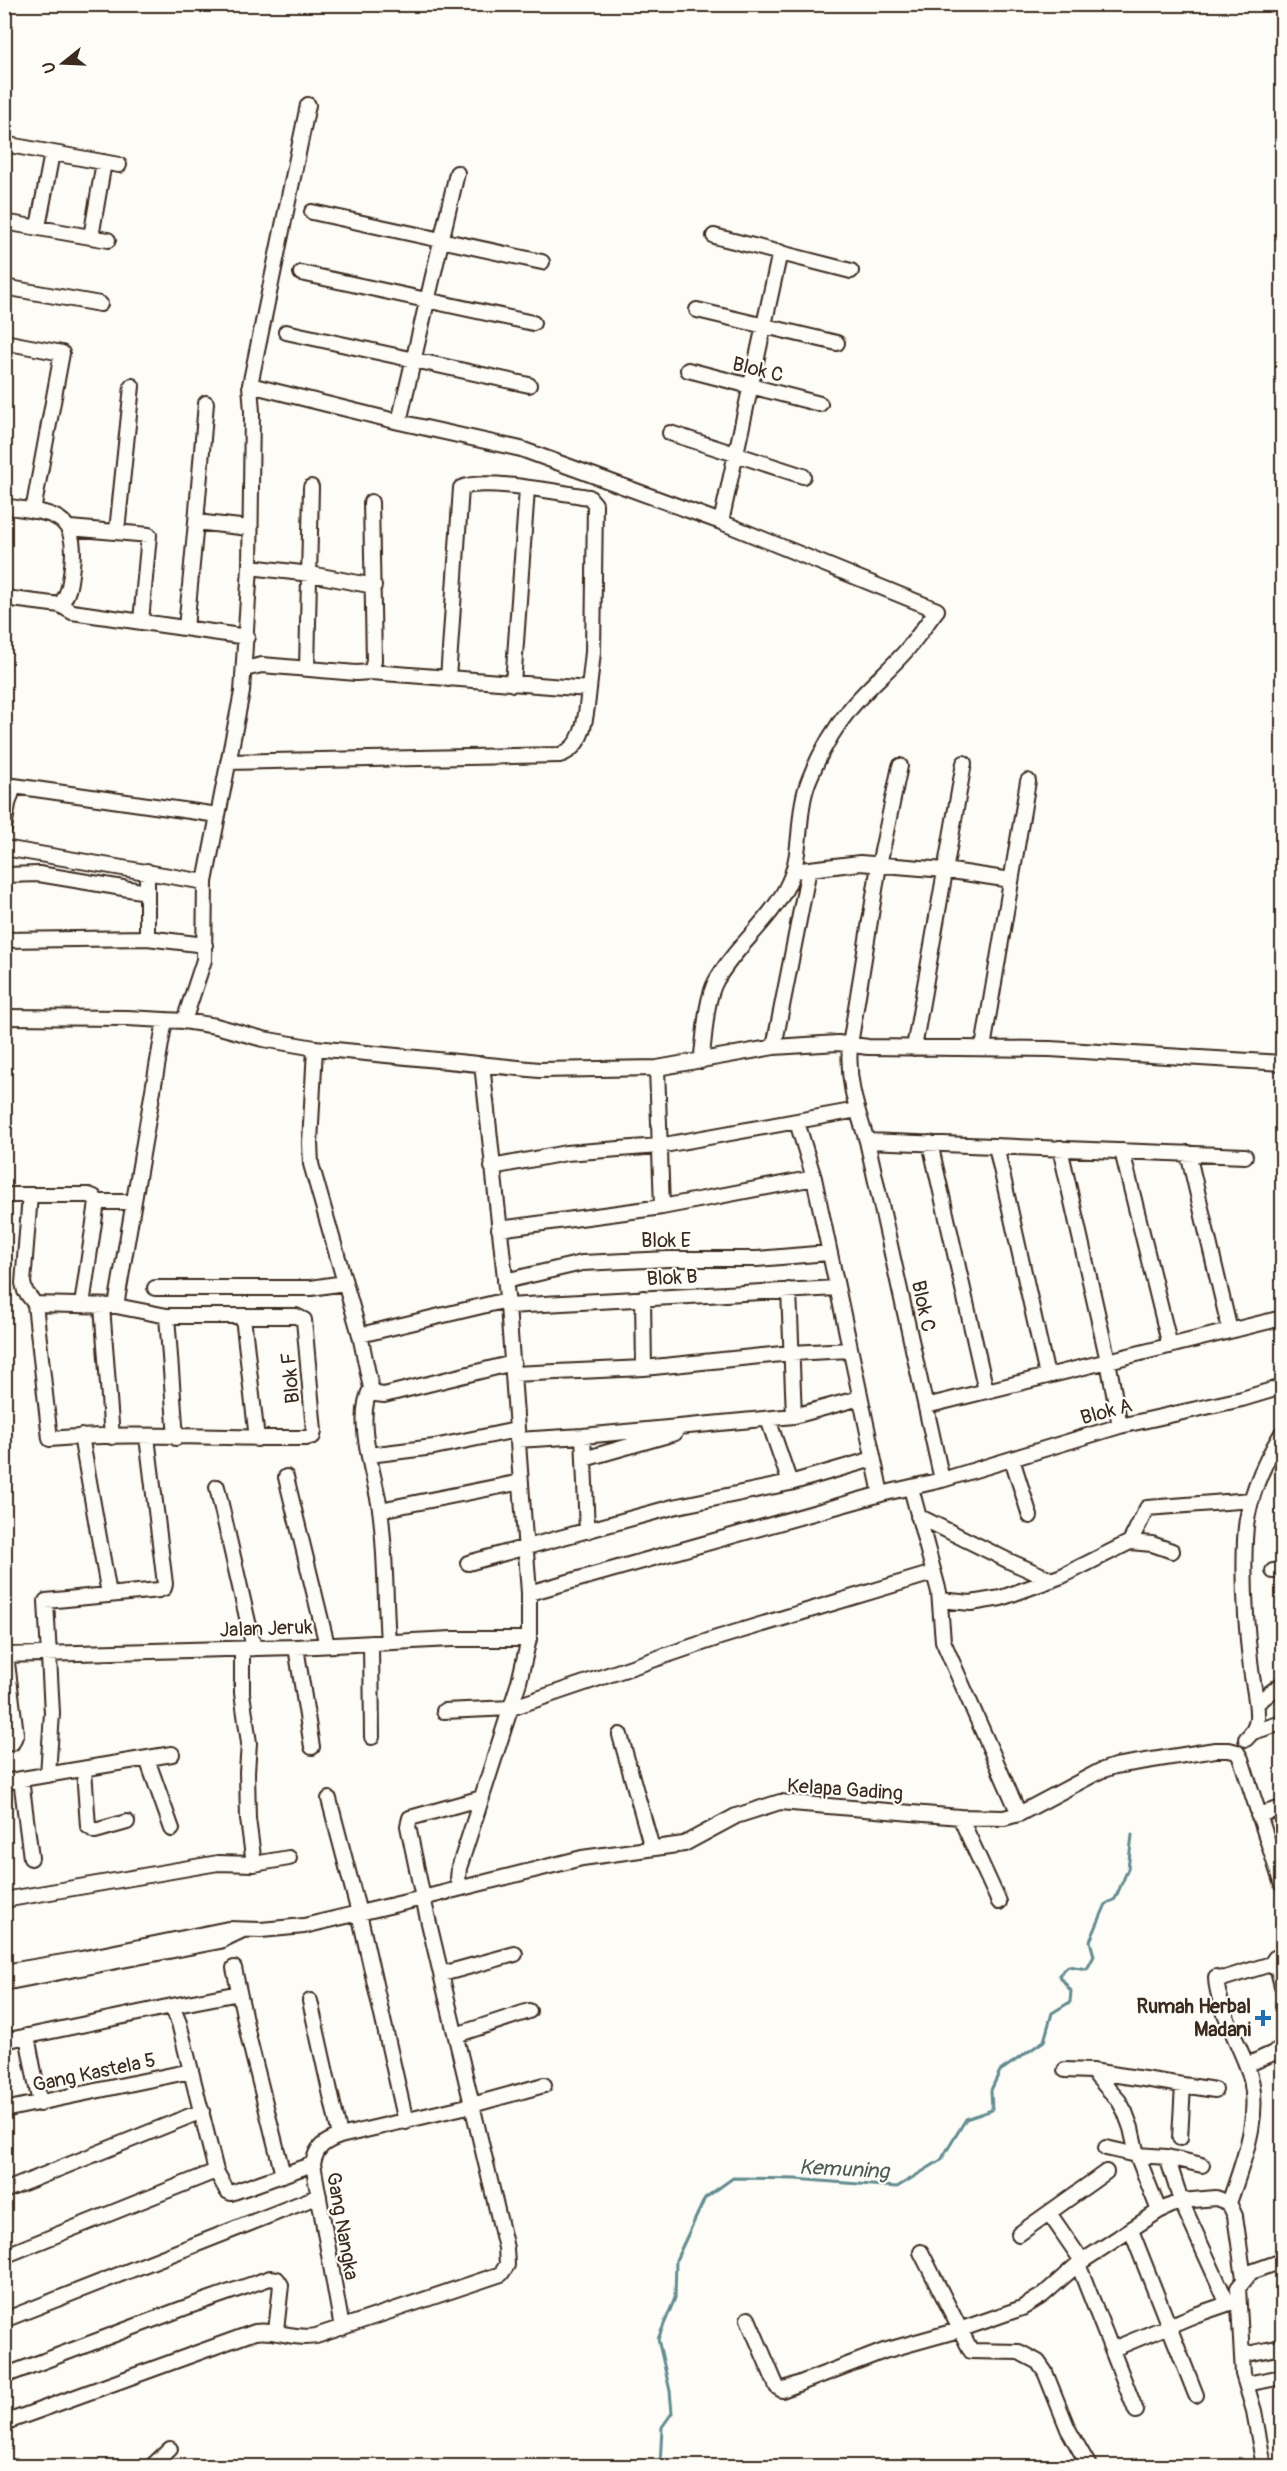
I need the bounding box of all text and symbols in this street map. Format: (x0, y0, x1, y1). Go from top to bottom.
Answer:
north arrow (33, 33, 93, 93)
text: U (38, 59, 61, 75)
street label: Blok C (730, 351, 786, 388)
street label: Blok E (641, 1228, 691, 1253)
street label: Blok B (646, 1264, 698, 1291)
street label: Blok C (906, 1278, 941, 1334)
street label: Blok F (276, 1351, 305, 1405)
street label: Blok A (1078, 1393, 1135, 1430)
street label: Jalan Jeruk (219, 1614, 314, 1643)
street label: Kelapa Gading (786, 1773, 904, 1806)
place label: Rumah Herbal Madani (1136, 1994, 1251, 2042)
marker: Rumah Herbal Madani (1256, 2011, 1270, 2025)
street label: Gang Kastela 5 (30, 2047, 158, 2098)
water label: Kemuning (798, 2154, 891, 2185)
street label: Gang Nangka (321, 2170, 364, 2282)

